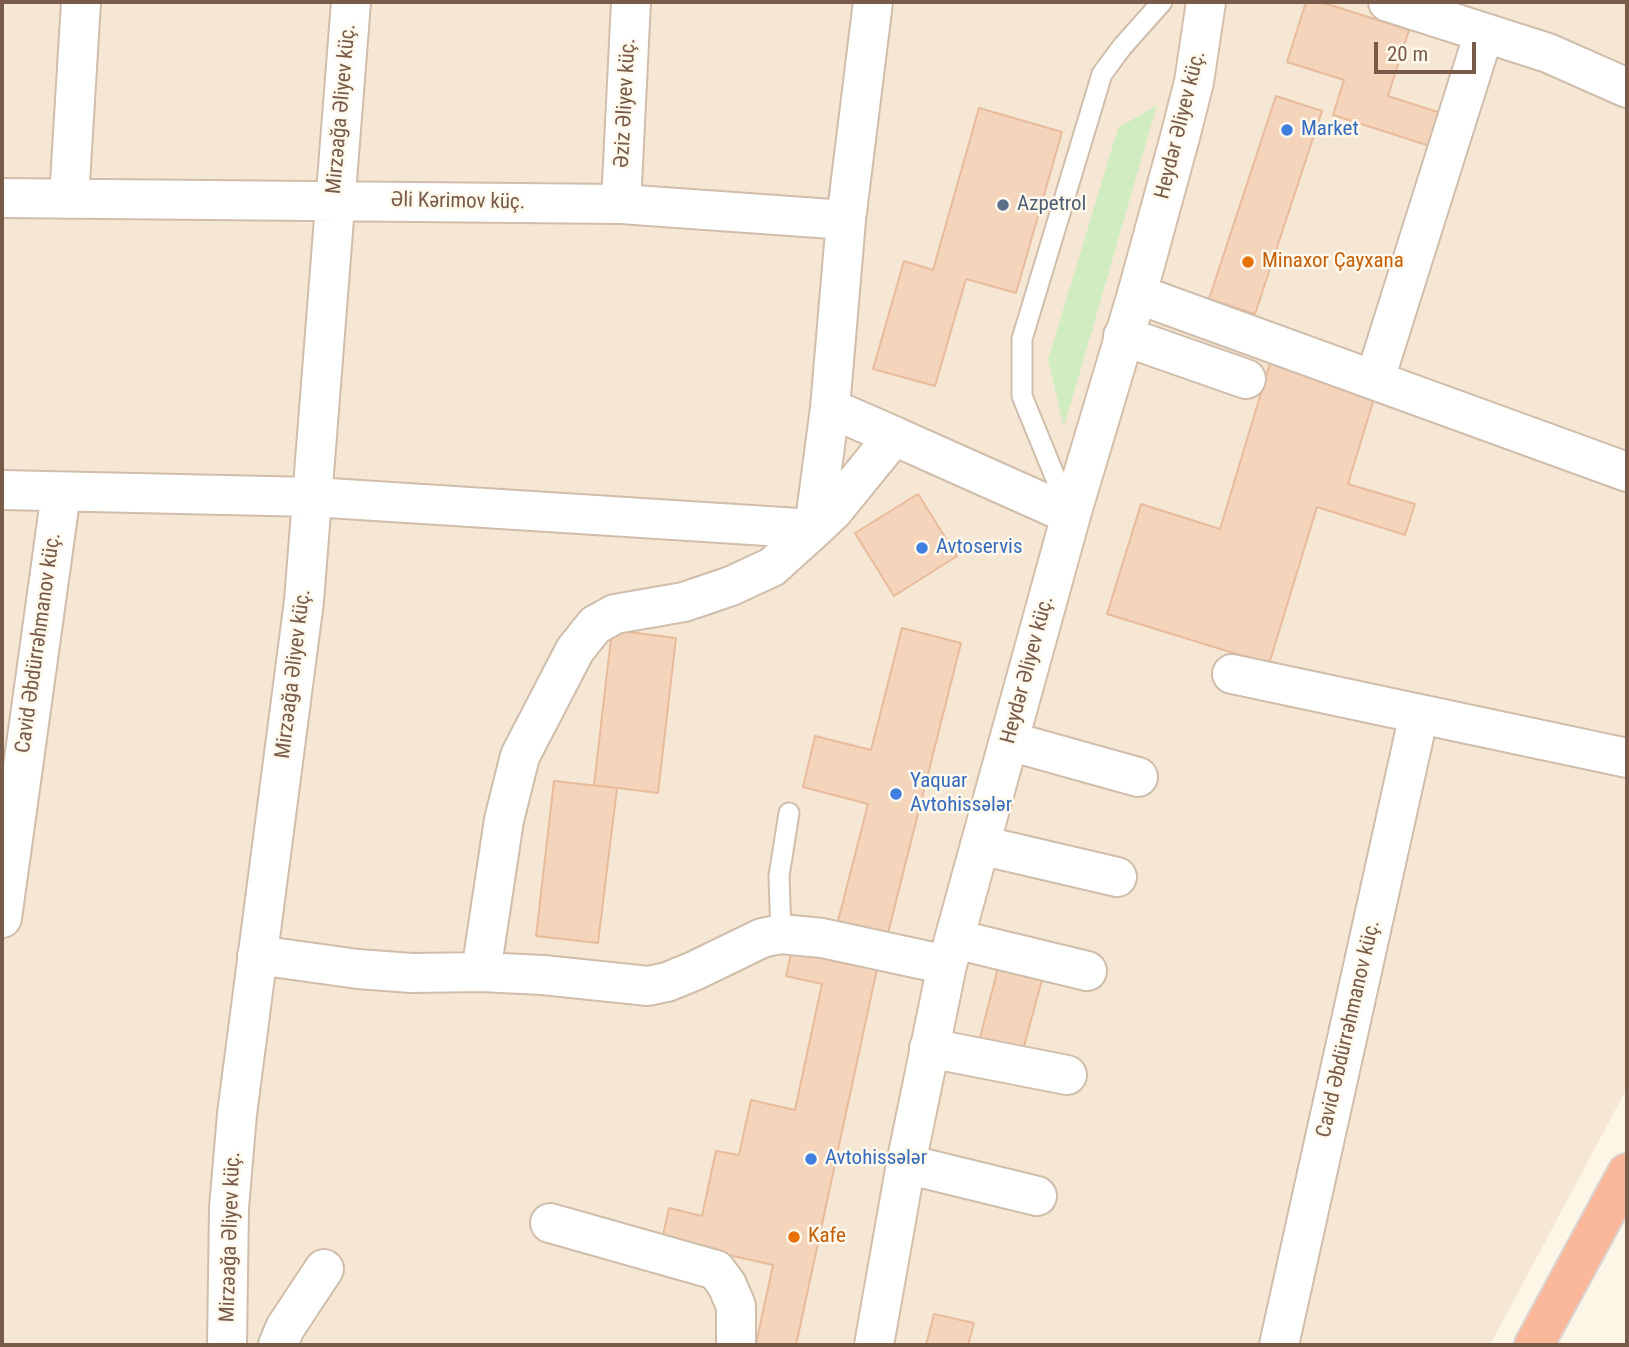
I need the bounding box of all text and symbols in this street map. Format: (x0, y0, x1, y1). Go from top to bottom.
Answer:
street label: Mirzəağa Əliyev küç. (322, 23, 362, 195)
scale bar (1377, 28, 1478, 72)
street label: Əziz Əliyev küç. (610, 38, 642, 168)
text: 20 m (1387, 42, 1428, 66)
street label: Heydər Əliyev küç. (1150, 48, 1212, 202)
place label: Market (1301, 117, 1359, 143)
marker: Market (1279, 122, 1295, 138)
street label: Əli Kərimov küç. (391, 188, 525, 216)
place label: Azpetrol (1017, 192, 1086, 218)
marker: Azpetrol (995, 197, 1011, 213)
place label: Minaxor Çayxana (1262, 249, 1404, 275)
marker: Minaxor Çayxana (1240, 254, 1256, 270)
street label: Cavid Əbdürrəhmanov küç. (11, 531, 67, 755)
place label: Avtoservis (936, 535, 1023, 561)
marker: Avtoservis (914, 540, 930, 556)
street label: Mirzəağa Əliyev küç. (271, 588, 317, 760)
street label: Heydər Əliyev küç. (996, 593, 1060, 747)
place label: Yaquar Avtohissələr (910, 769, 1012, 819)
marker: Yaquar Avtohissələr (888, 786, 904, 802)
street label: Cavid Əbdürrəhmanov küç. (1312, 918, 1386, 1140)
place label: Avtohissələr (825, 1146, 927, 1172)
street label: Mirzəağa Əliyev küç. (215, 1151, 247, 1323)
marker: Avtohissələr (803, 1151, 819, 1167)
place label: Kafe (808, 1224, 846, 1250)
marker: Kafe (786, 1229, 802, 1245)

